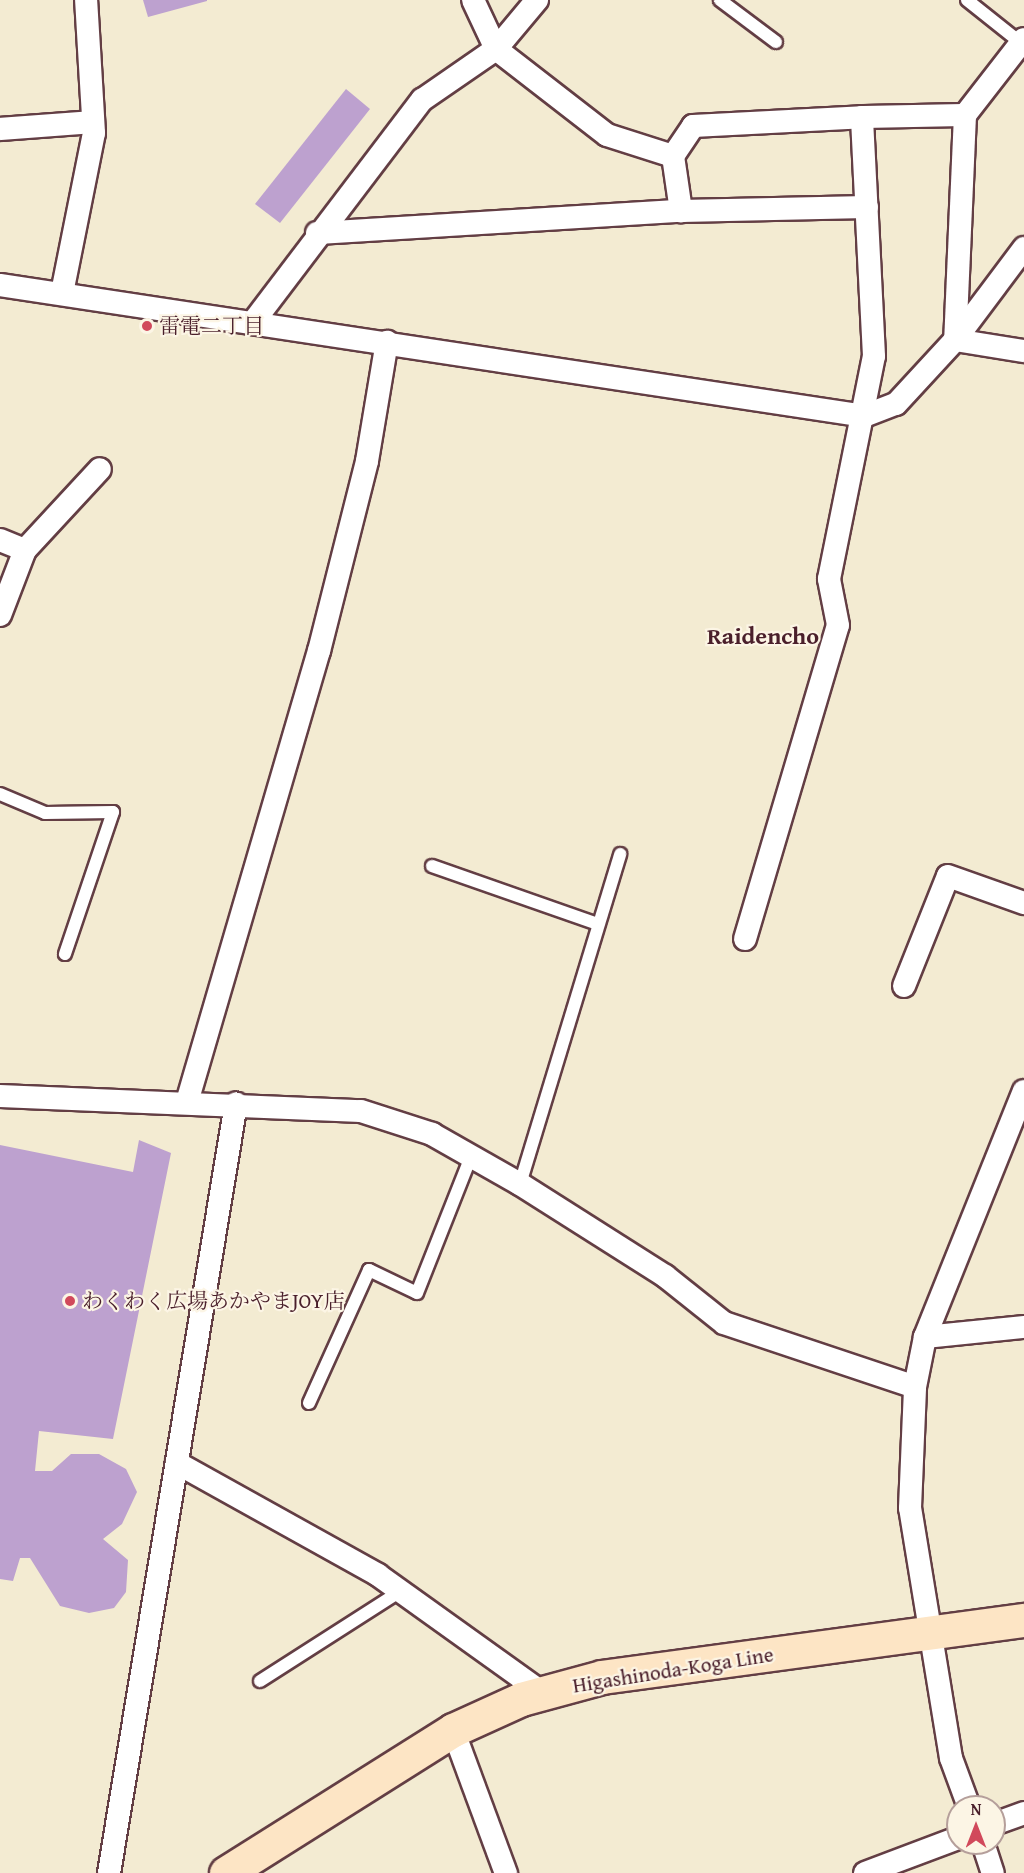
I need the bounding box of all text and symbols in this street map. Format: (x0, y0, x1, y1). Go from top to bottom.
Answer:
place label: 雷電二丁目 (159, 313, 264, 339)
marker: 雷電二丁目 (140, 319, 154, 333)
district label: Raidencho (707, 622, 819, 650)
place label: わくわく広場あかやまJOY店 (82, 1288, 344, 1314)
marker: わくわく広場あかやまJOY店 (63, 1294, 77, 1308)
street label: Higashinoda-Koga Line (571, 1642, 775, 1698)
north arrow (946, 1795, 1006, 1855)
text: N (971, 1797, 981, 1821)

